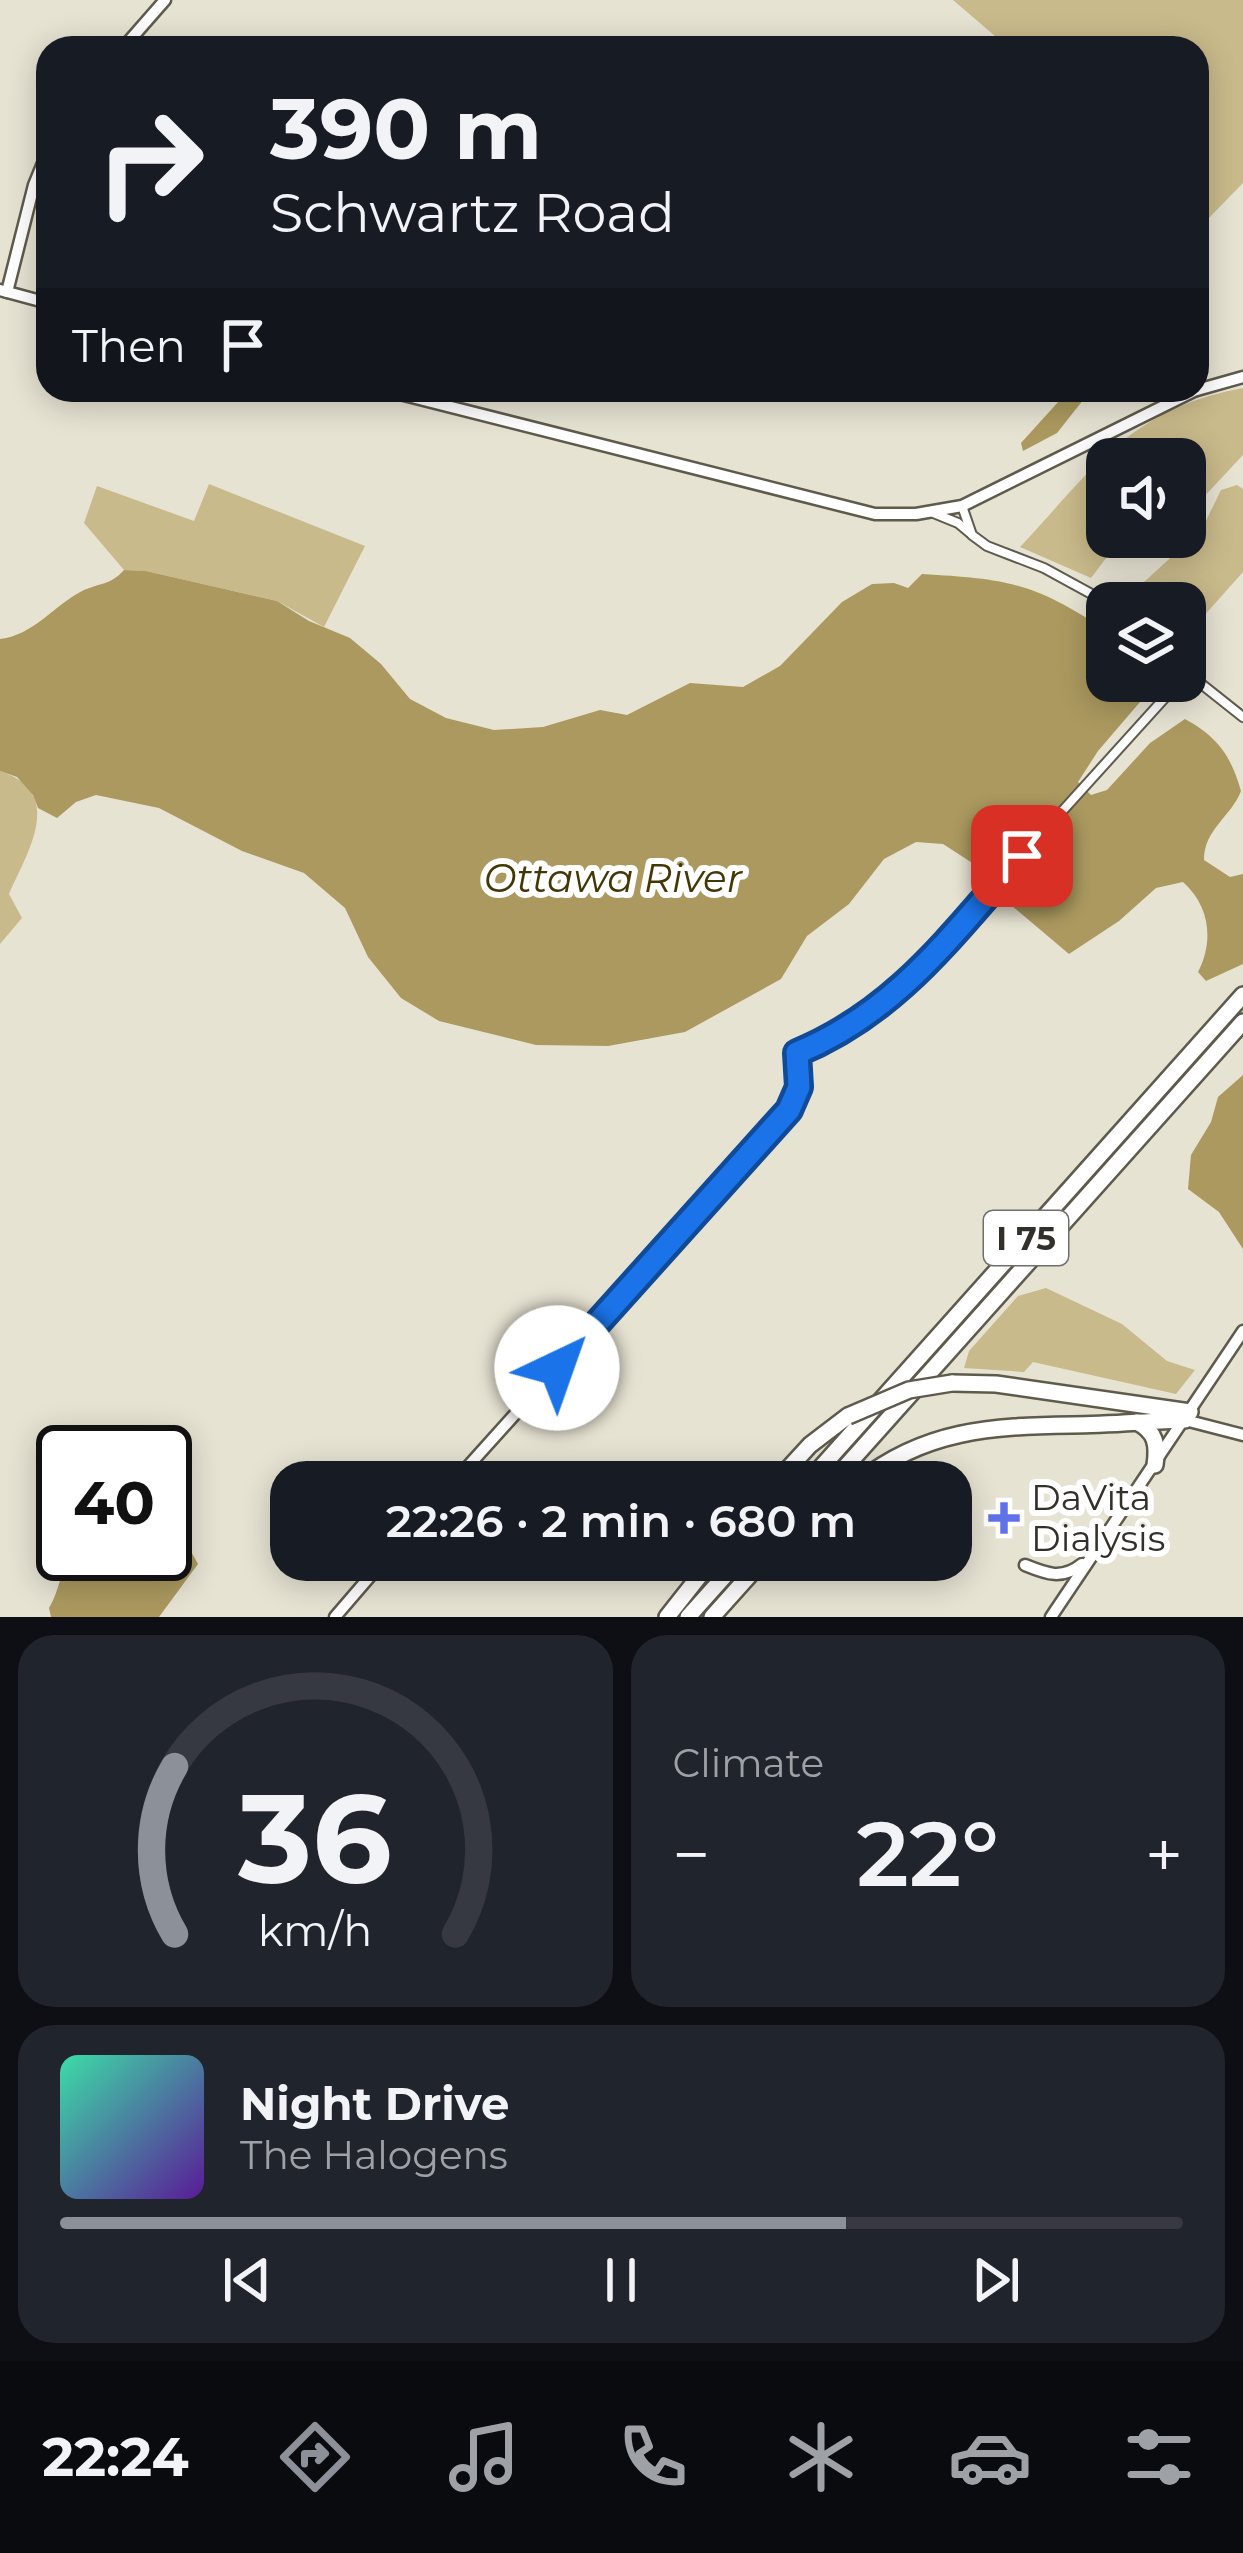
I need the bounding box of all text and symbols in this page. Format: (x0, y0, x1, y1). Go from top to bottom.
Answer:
text: 390 m (270, 78, 542, 180)
icon: right (72, 84, 228, 240)
text: Schwartz Road (270, 180, 675, 246)
icon: arrive (210, 312, 276, 378)
text: Then (72, 318, 186, 373)
map controls (1086, 438, 1206, 702)
button: sound (1086, 438, 1206, 558)
button: layers (1086, 582, 1206, 702)
pin (971, 805, 1073, 907)
icon: arrive (989, 823, 1055, 889)
water label: Ottawa River (484, 854, 744, 902)
road number: I 75 (984, 1211, 1068, 1265)
position arrow (494, 1305, 620, 1431)
speed limit sign: 40 (36, 1425, 192, 1581)
place label: DaVita Dialysis (1031, 1475, 1165, 1560)
text: 22:26 · 2 min · 680 m (386, 1493, 856, 1548)
marker: DaVita Dialysis (988, 1502, 1020, 1534)
text: Climate (673, 1739, 824, 1787)
text: 36 (238, 1762, 392, 1914)
text: 22° (857, 1799, 999, 1909)
text: − (673, 1814, 710, 1895)
text: + (1145, 1814, 1183, 1895)
text: km/h (258, 1904, 372, 1957)
text: Night Drive (240, 2076, 509, 2131)
text: The Halogens (240, 2131, 508, 2179)
icon: previous (214, 2247, 280, 2313)
icon: pause (588, 2247, 654, 2313)
icon: next (963, 2247, 1029, 2313)
icon: directions (273, 2415, 357, 2499)
icon: music (442, 2415, 526, 2499)
icon: phone (611, 2415, 695, 2499)
icon: climate (779, 2415, 863, 2499)
icon: car (948, 2415, 1032, 2499)
icon: filters (1117, 2415, 1201, 2499)
text: 22:24 (42, 2424, 189, 2490)

